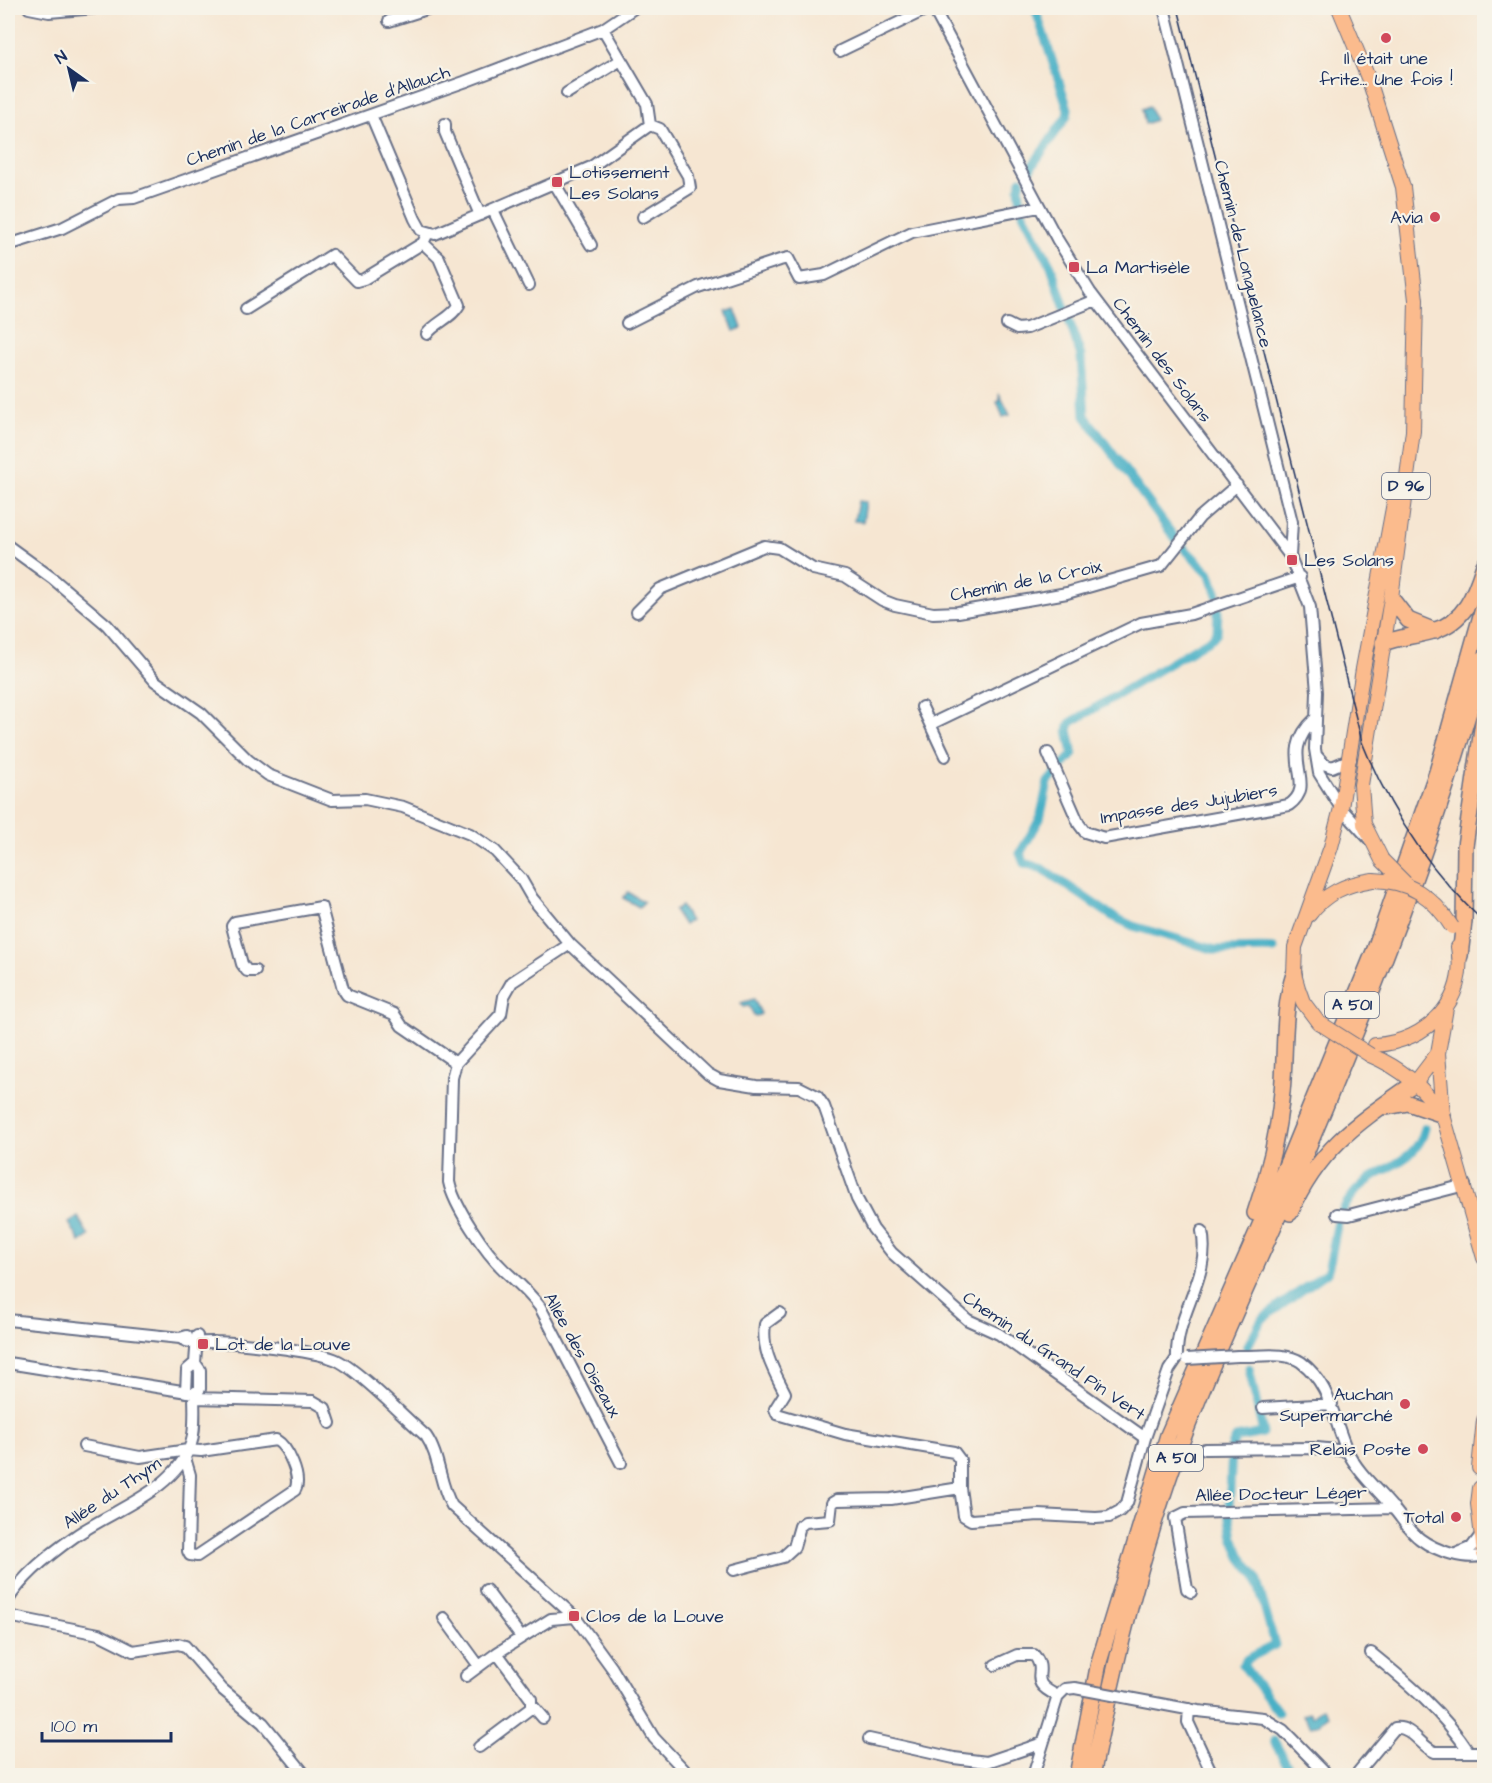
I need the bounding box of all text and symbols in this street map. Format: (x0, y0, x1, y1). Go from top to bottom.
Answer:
marker: Il était une frite... Une fois ! (1379, 31, 1393, 45)
north arrow (39, 39, 99, 99)
text: N (51, 45, 71, 69)
place label: Il était une frite... Une fois ! (1319, 46, 1453, 92)
street label: Chemin de la Carreirade d'Allauch (183, 59, 453, 173)
street label: Chemin de Longuelance (1207, 158, 1278, 351)
place label: Lotissement Les Solans (569, 160, 670, 206)
marker: Lotissement Les Solans (550, 175, 564, 189)
place label: Avia (1390, 205, 1423, 230)
marker: Avia (1428, 210, 1442, 224)
place label: La Martisèle (1086, 255, 1190, 280)
marker: La Martisèle (1067, 260, 1081, 274)
street label: Chemin des Solans (1107, 292, 1217, 428)
road number: D 96 (1382, 473, 1430, 499)
place label: Les Solans (1304, 548, 1394, 573)
marker: Les Solans (1285, 553, 1299, 567)
street label: Chemin de la Croix (948, 554, 1104, 608)
street label: Impasse des Jujubiers (1099, 778, 1279, 830)
road number: A 501 (1325, 992, 1379, 1018)
street label: Chemin du Grand Pin Vert (958, 1285, 1151, 1427)
street label: Allée des Oiseaux (537, 1288, 627, 1422)
place label: Lot. de la Louve (215, 1332, 351, 1357)
marker: Lot. de la Louve (196, 1337, 210, 1351)
place label: Auchan Supermarché (1279, 1382, 1393, 1428)
marker: Auchan Supermarché (1398, 1397, 1412, 1411)
place label: Relais Poste (1310, 1437, 1411, 1462)
marker: Relais Poste (1416, 1442, 1430, 1456)
road number: A 501 (1149, 1445, 1203, 1471)
street label: Allée du Thym (58, 1451, 167, 1536)
street label: Allée Docteur Léger (1195, 1480, 1367, 1509)
place label: Total (1403, 1505, 1444, 1530)
marker: Total (1449, 1510, 1463, 1524)
place label: Clos de la Louve (586, 1604, 724, 1629)
marker: Clos de la Louve (567, 1609, 581, 1623)
scale bar (42, 1705, 171, 1743)
text: 100 m (51, 1714, 97, 1739)

